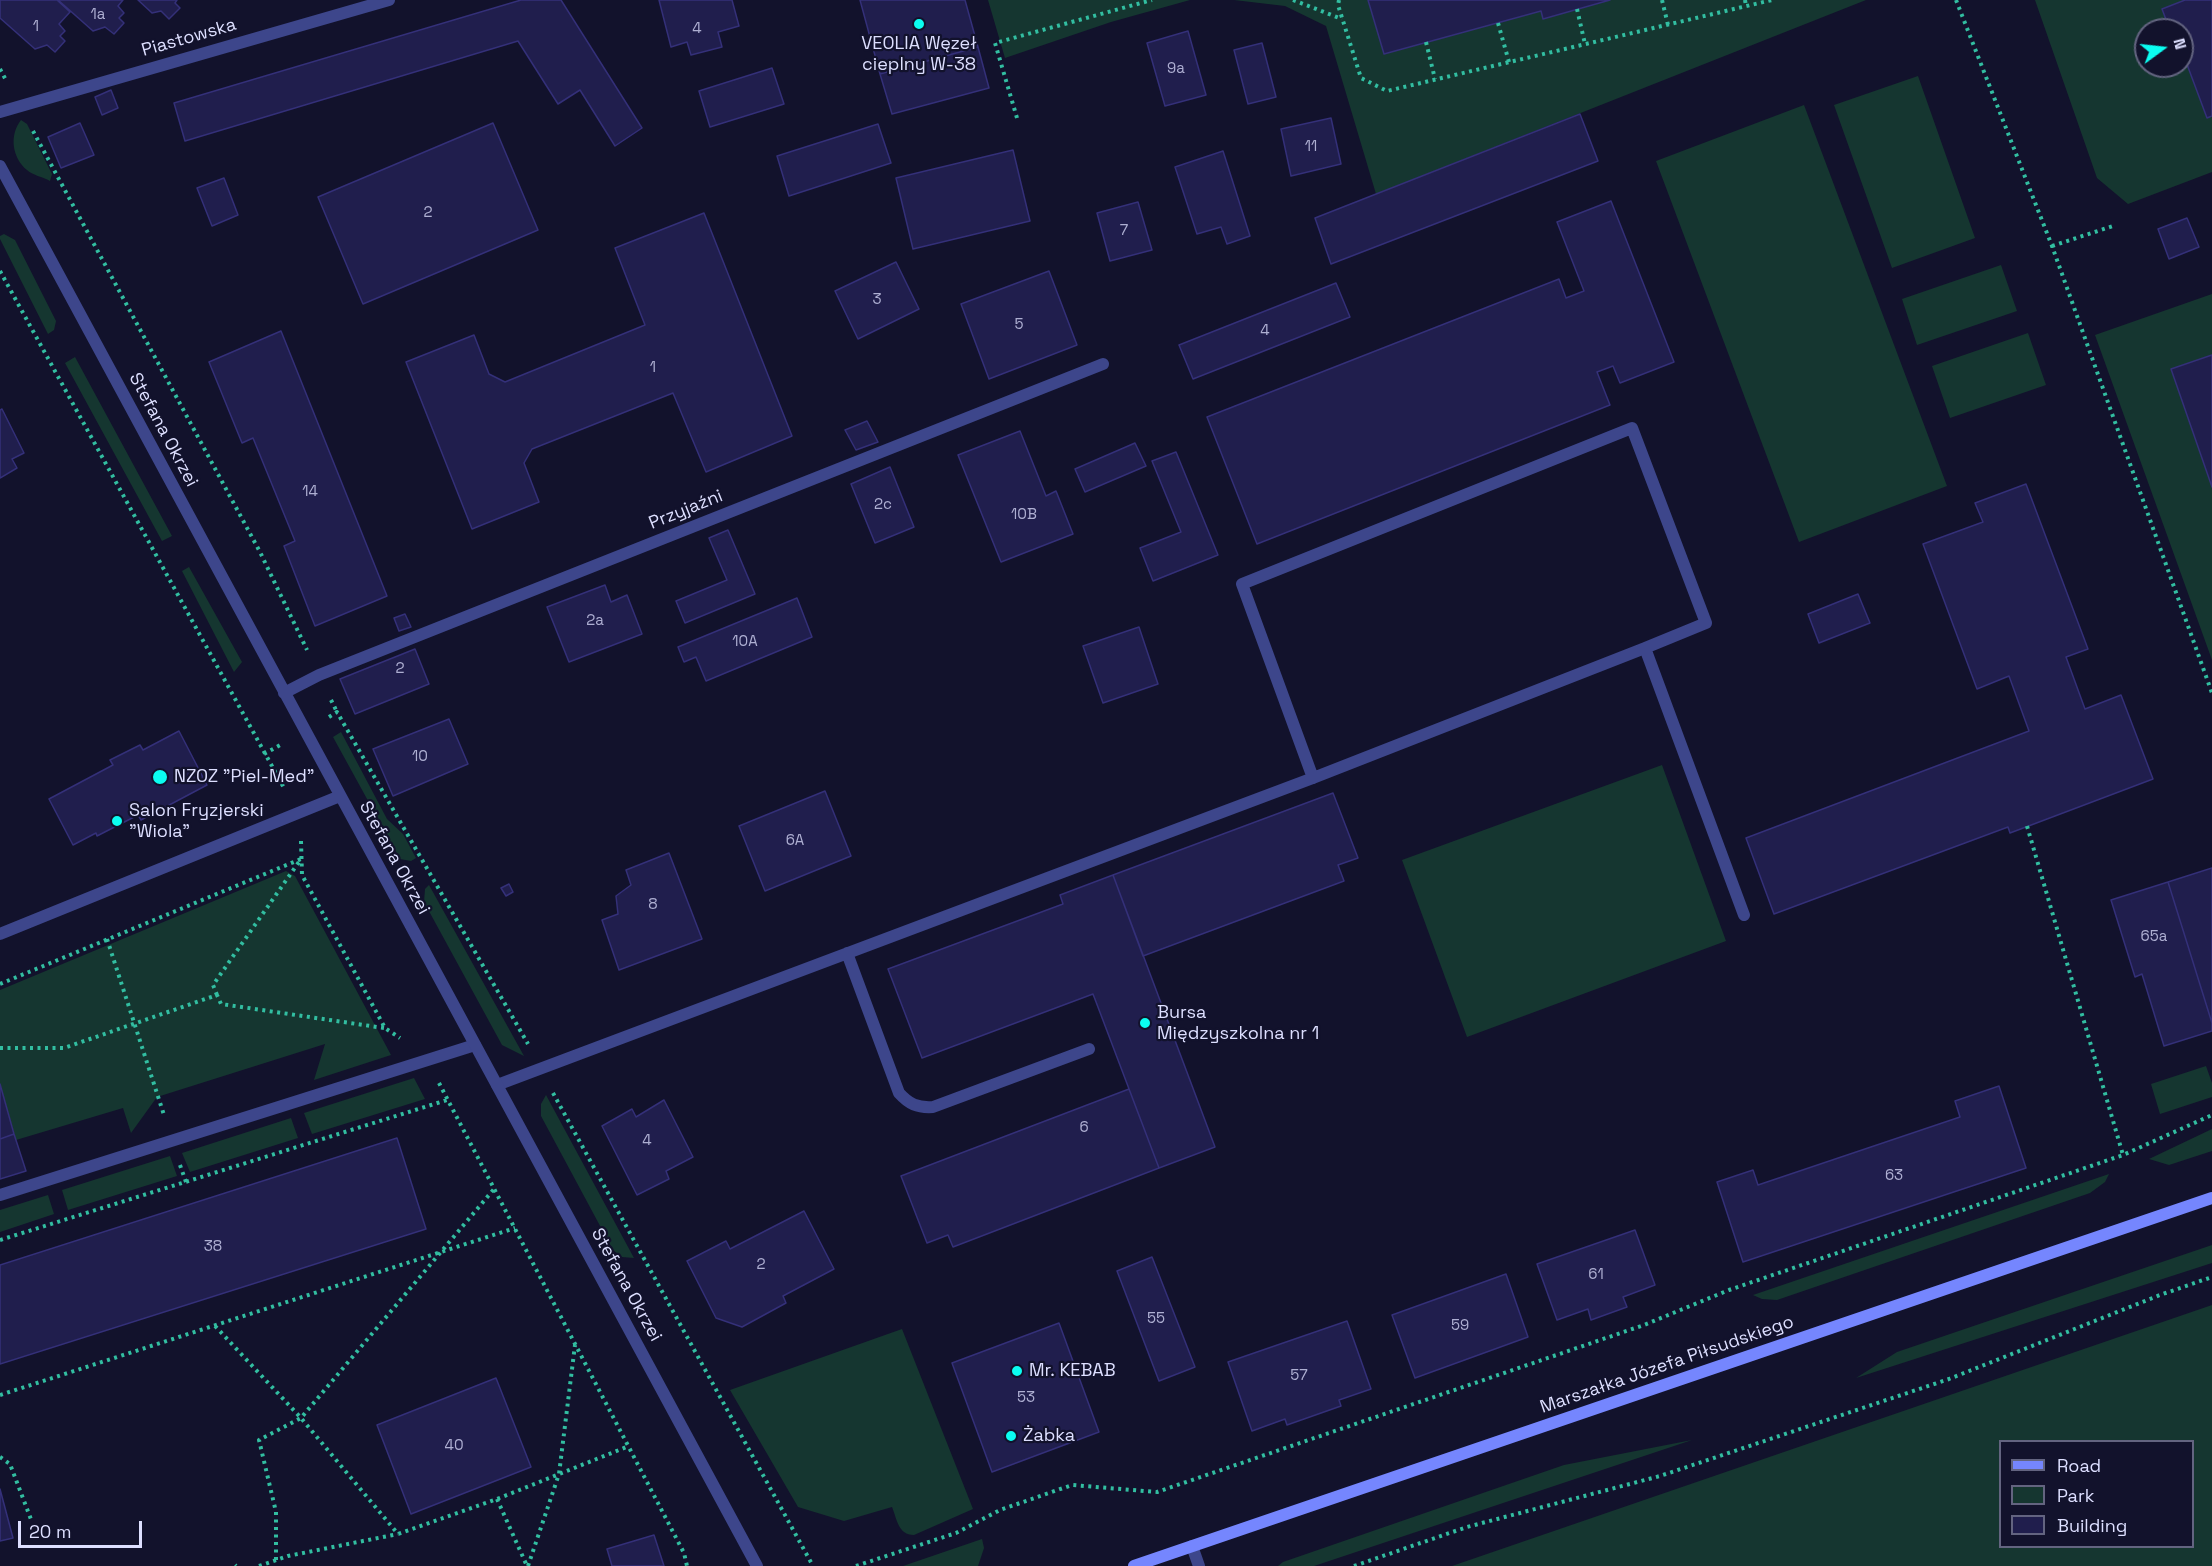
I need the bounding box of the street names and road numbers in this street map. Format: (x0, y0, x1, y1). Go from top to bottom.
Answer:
street label: Piastowska (139, 14, 239, 62)
street label: Stefana Okrzei (124, 369, 202, 491)
street label: Przyjaźni (646, 485, 726, 535)
street label: Stefana Okrzei (354, 798, 434, 918)
street label: Stefana Okrzei (586, 1225, 666, 1345)
street label: Marszałka Józefa Piłsudskiego (1537, 1311, 1797, 1419)

